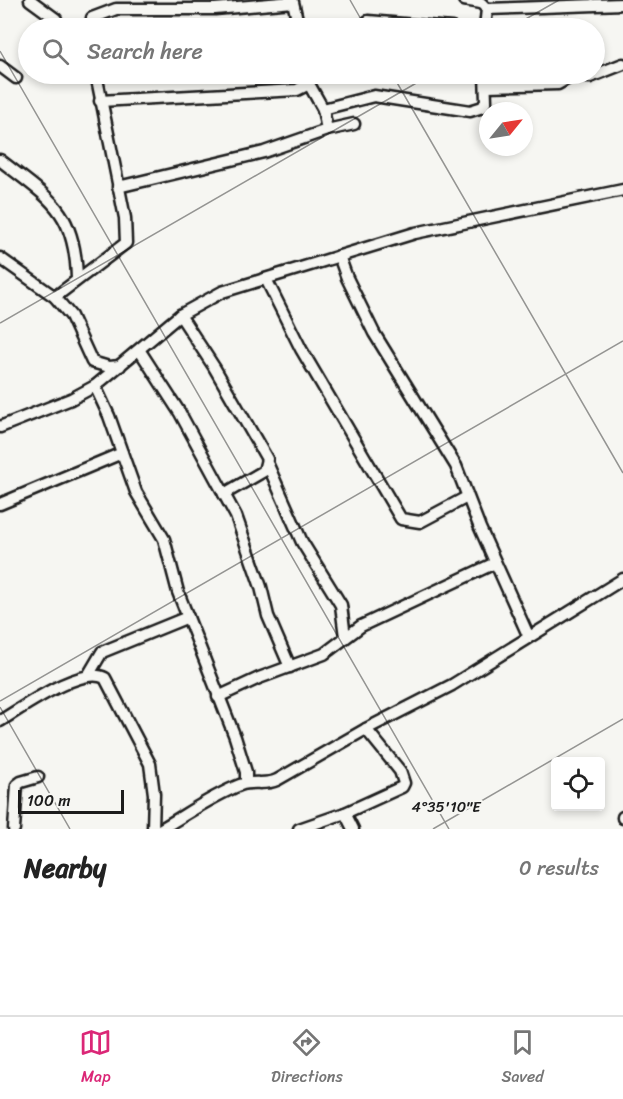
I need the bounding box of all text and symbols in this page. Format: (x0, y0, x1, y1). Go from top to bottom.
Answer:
search box (18, 18, 605, 84)
text: Search here (87, 32, 203, 71)
icon: search (39, 35, 72, 68)
north arrow (479, 102, 533, 156)
map controls (551, 757, 605, 811)
button: locate (551, 757, 605, 811)
text: 100 m (27, 786, 71, 815)
scale bar (18, 787, 124, 814)
text: 4°35'10"E (411, 794, 482, 820)
text: Nearby (24, 845, 106, 891)
text: 0 results (519, 851, 599, 886)
tab: Map (79, 1026, 112, 1091)
tab: Directions (271, 1026, 343, 1091)
tab: Saved (501, 1026, 544, 1091)

